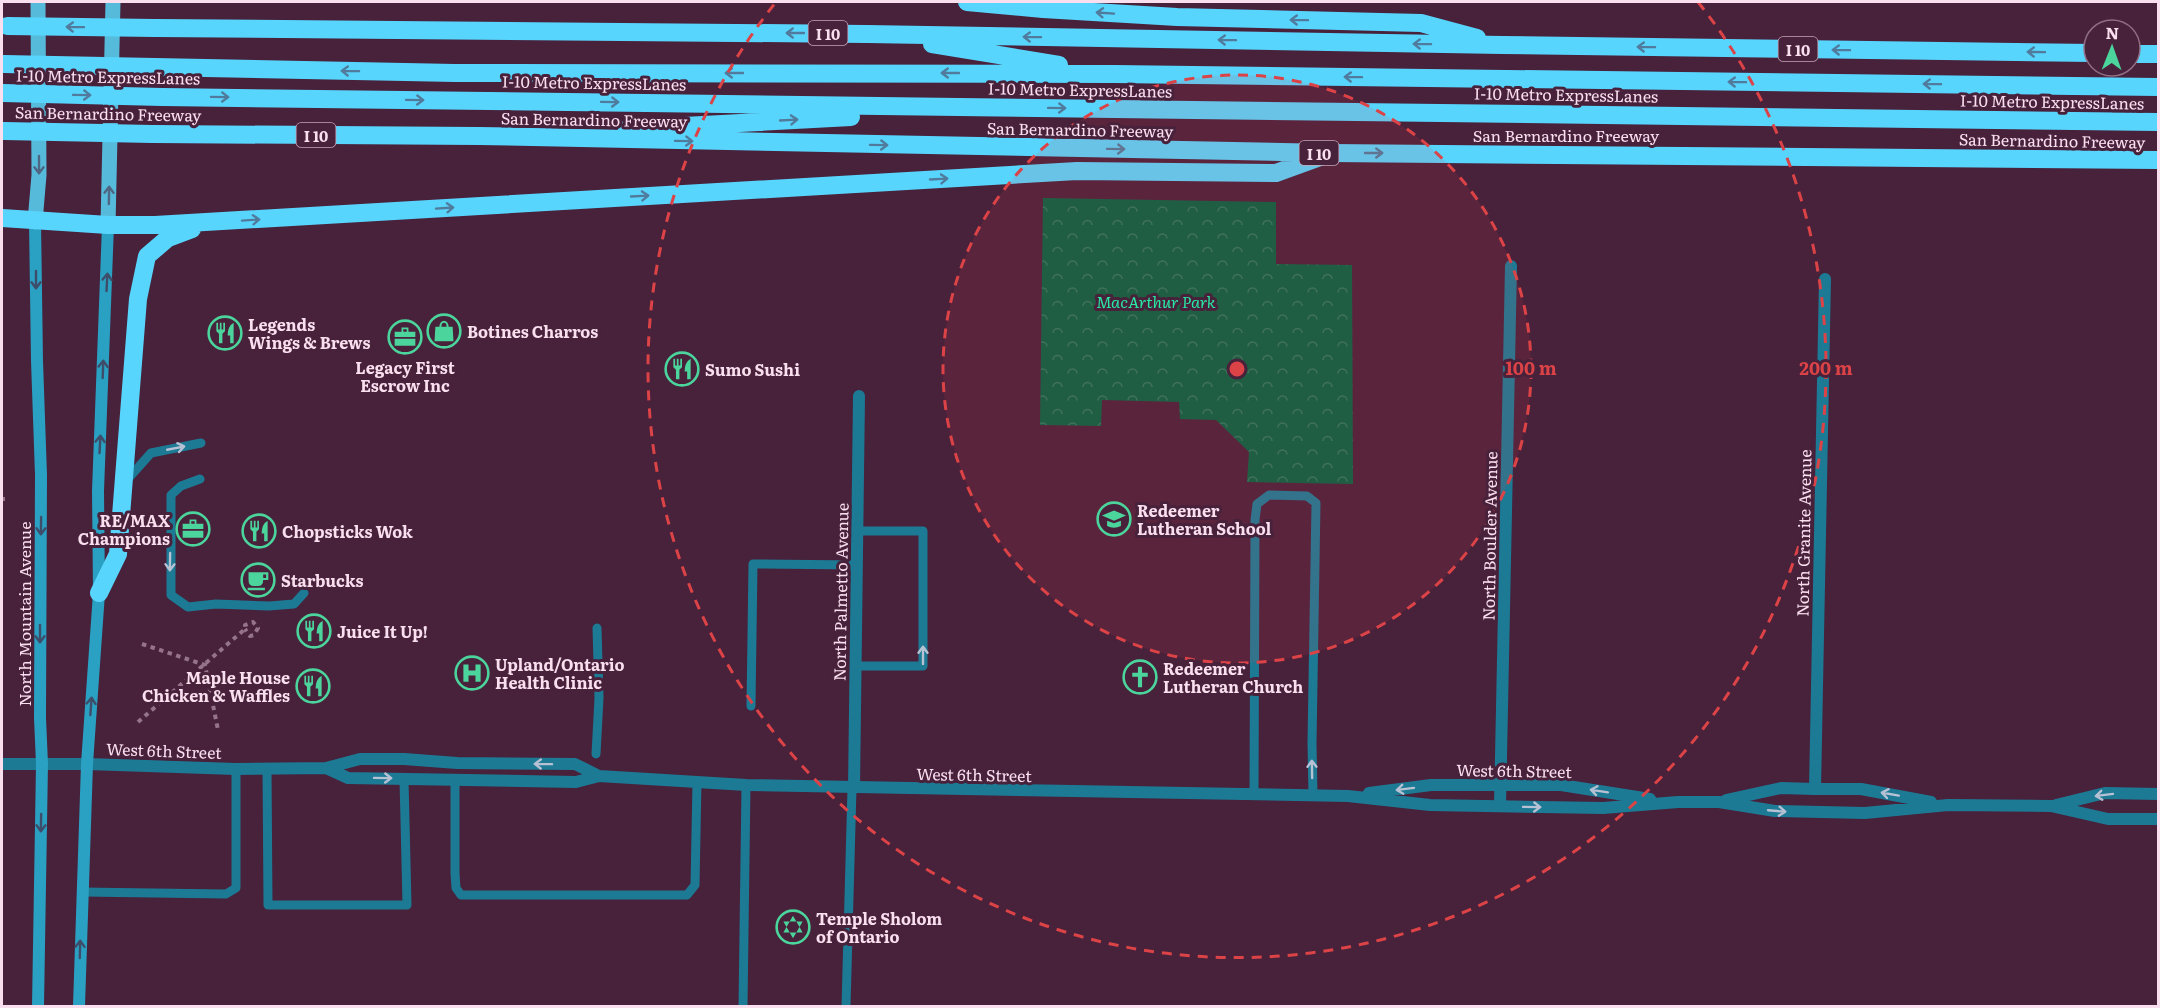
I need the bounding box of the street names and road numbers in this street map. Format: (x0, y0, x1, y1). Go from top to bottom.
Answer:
road number: I 10 (808, 21, 848, 45)
road number: I 10 (1778, 37, 1818, 61)
street label: I-10 Metro ExpressLanes (16, 62, 200, 90)
street label: I-10 Metro ExpressLanes (502, 68, 686, 96)
street label: I-10 Metro ExpressLanes (988, 75, 1172, 103)
street label: I-10 Metro ExpressLanes (1474, 80, 1658, 108)
street label: I-10 Metro ExpressLanes (1960, 87, 2144, 115)
street label: San Bernardino Freeway (15, 99, 202, 127)
street label: San Bernardino Freeway (501, 105, 688, 133)
street label: San Bernardino Freeway (987, 115, 1174, 143)
road number: I 10 (296, 123, 336, 147)
street label: San Bernardino Freeway (1473, 123, 1660, 147)
street label: San Bernardino Freeway (1959, 126, 2146, 154)
road number: I 10 (1300, 141, 1338, 165)
street label: North Granite Avenue (1790, 449, 1816, 617)
street label: North Boulder Avenue (1476, 451, 1502, 621)
street label: North Palmetto Avenue (826, 503, 854, 681)
street label: North Mountain Avenue (12, 521, 36, 707)
street label: West 6th Street (106, 736, 223, 764)
street label: West 6th Street (1456, 757, 1572, 783)
street label: West 6th Street (916, 761, 1032, 787)

